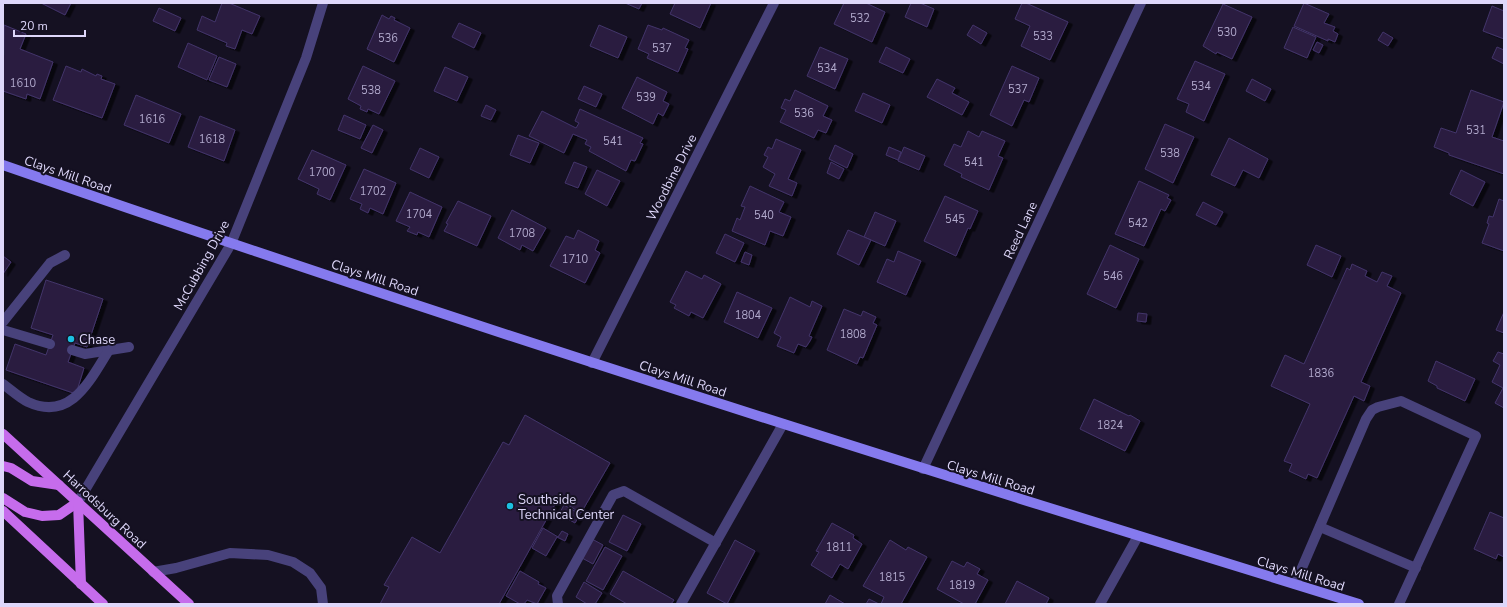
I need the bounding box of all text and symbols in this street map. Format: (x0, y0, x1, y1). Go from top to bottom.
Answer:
house number: 532 (850, 11, 870, 26)
scale bar (14, 12, 85, 38)
text: 20 m (20, 18, 48, 34)
house number: 530 (1217, 25, 1237, 40)
house number: 533 (1033, 29, 1053, 44)
house number: 536 (378, 31, 398, 46)
house number: 537 (652, 41, 672, 56)
house number: 534 (817, 61, 837, 76)
house number: 1610 (10, 76, 37, 91)
house number: 534 (1191, 79, 1211, 94)
house number: 537 (1008, 82, 1028, 97)
house number: 538 (361, 83, 381, 98)
house number: 539 (636, 90, 656, 105)
house number: 536 (794, 106, 814, 121)
house number: 1616 (139, 112, 166, 127)
house number: 531 (1466, 123, 1486, 138)
street label: Woodbine Drive (642, 131, 701, 224)
house number: 1618 (199, 132, 226, 147)
house number: 541 (603, 134, 623, 149)
house number: 538 (1160, 146, 1180, 161)
street label: Clays Mill Road (22, 152, 114, 198)
house number: 541 (964, 155, 984, 170)
house number: 1700 (309, 165, 336, 180)
house number: 1702 (360, 184, 386, 199)
street label: Reed Lane (1000, 199, 1042, 262)
house number: 1704 (406, 207, 433, 222)
house number: 540 (754, 208, 774, 223)
house number: 545 (945, 212, 965, 227)
house number: 542 (1128, 216, 1148, 231)
street label: McCubbing Drive (170, 217, 234, 314)
house number: 1708 (509, 226, 536, 241)
house number: 1710 (562, 252, 589, 267)
street label: Clays Mill Road (329, 255, 421, 301)
house number: 546 (1103, 269, 1123, 284)
house number: 1804 (735, 308, 762, 323)
house number: 1808 (840, 327, 867, 342)
place label: Chase (79, 331, 115, 349)
marker: Chase (66, 334, 76, 344)
street label: Clays Mill Road (637, 356, 729, 402)
house number: 1836 (1308, 366, 1335, 381)
house number: 1824 (1097, 418, 1124, 433)
street label: Clays Mill Road (945, 456, 1037, 500)
street label: Harrodsburg Road (59, 466, 150, 553)
place label: Southside Technical Center (518, 491, 615, 524)
marker: Southside Technical Center (505, 501, 515, 511)
house number: 1811 (826, 540, 852, 555)
street label: Clays Mill Road (1255, 552, 1347, 596)
house number: 1815 (879, 570, 906, 585)
house number: 1819 (949, 578, 975, 593)

